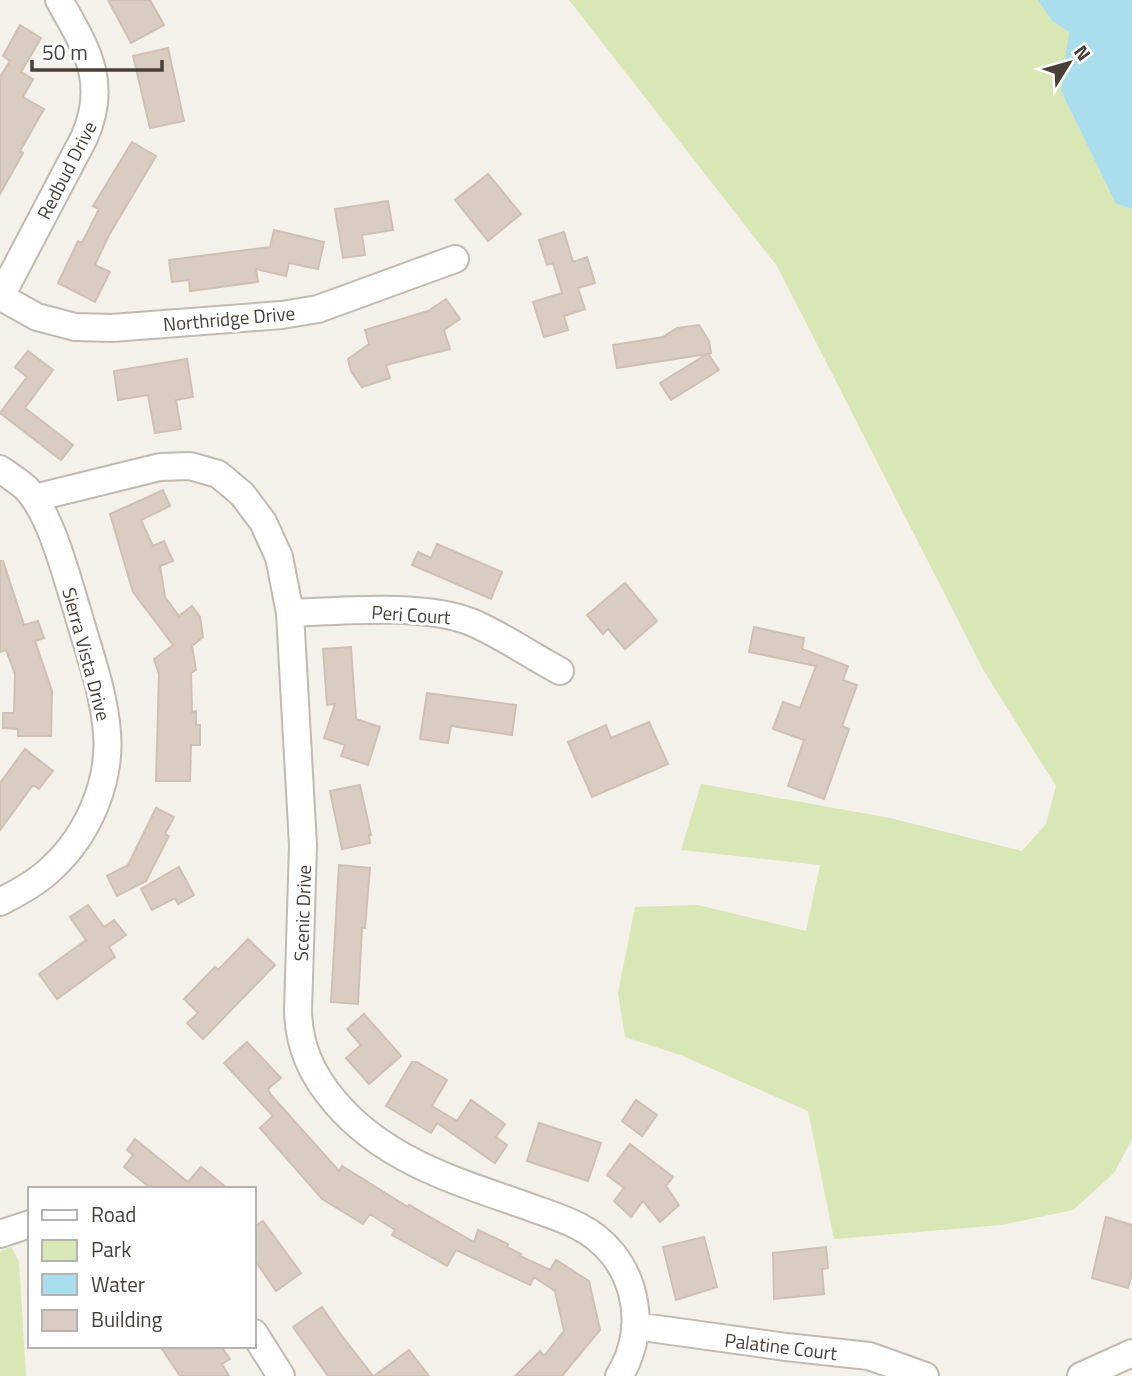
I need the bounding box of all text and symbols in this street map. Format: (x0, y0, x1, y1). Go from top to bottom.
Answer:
scale bar (32, 28, 161, 72)
north arrow (1034, 28, 1104, 98)
text: 50 m (42, 36, 88, 68)
text: N (1067, 38, 1099, 66)
street label: Redbud Drive (29, 116, 103, 224)
street label: Northridge Drive (162, 298, 296, 338)
street label: Sierra Vista Drive (55, 584, 119, 724)
street label: Peri Court (370, 597, 452, 631)
street label: Scenic Drive (286, 864, 318, 962)
legend (28, 1187, 256, 1348)
text: Road (91, 1198, 136, 1230)
text: Park (91, 1233, 131, 1265)
text: Water (91, 1268, 145, 1300)
text: Building (91, 1303, 163, 1335)
street label: Palatine Court (723, 1325, 839, 1367)

